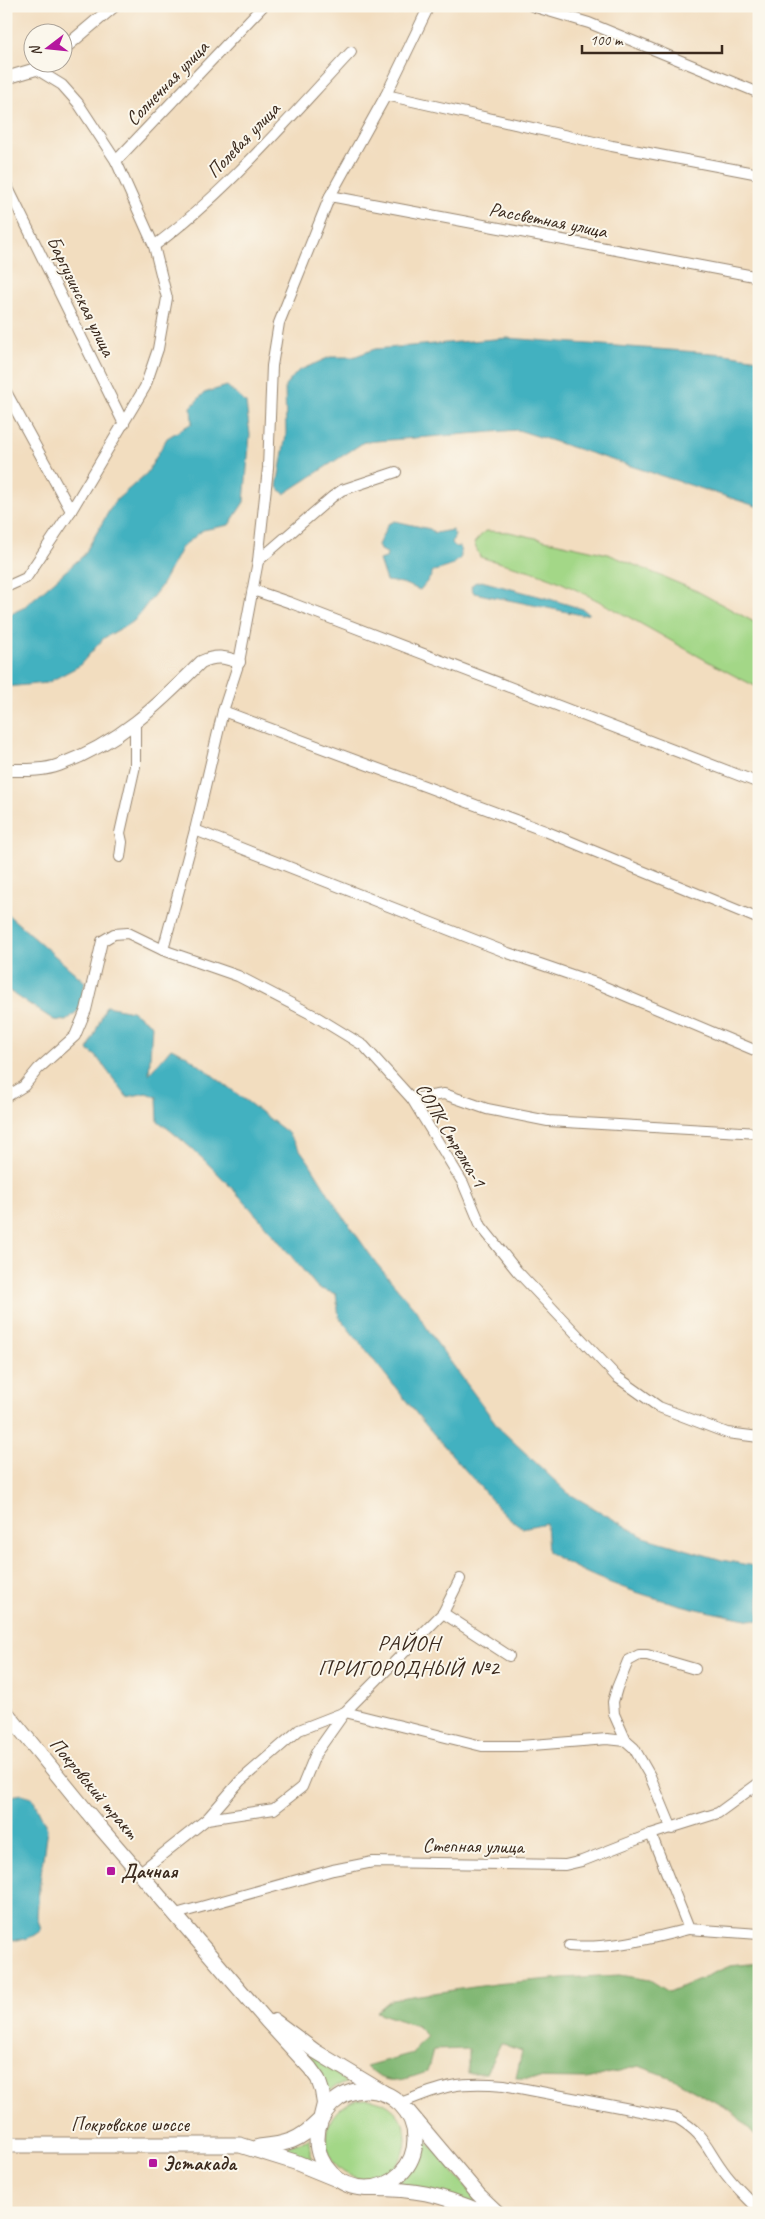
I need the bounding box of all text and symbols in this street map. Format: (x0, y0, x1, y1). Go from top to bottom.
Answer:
north arrow (22, 22, 72, 72)
scale bar (582, 22, 722, 54)
text: 100 m (590, 31, 624, 50)
street label: Солнечная улица (120, 34, 215, 131)
text: N (26, 43, 45, 58)
street label: Полевая улица (201, 96, 286, 183)
street label: Рассветная улица (487, 196, 610, 244)
street label: Баргузинская улица (41, 232, 122, 362)
street label: СОПК Стрелка-1 (410, 1078, 492, 1193)
district label: РАЙОН ПРИГОРОДНЫЙ №2 (318, 1629, 501, 1682)
street label: Покровский тракт (44, 1732, 145, 1845)
street label: Степная улица (422, 1833, 526, 1859)
place label: Дачная (121, 1859, 178, 1884)
marker: Дачная (105, 1865, 117, 1877)
street label: Покровское шоссе (71, 2112, 190, 2137)
place label: Эстакада (163, 2151, 238, 2176)
marker: Эстакада (147, 2157, 159, 2169)

